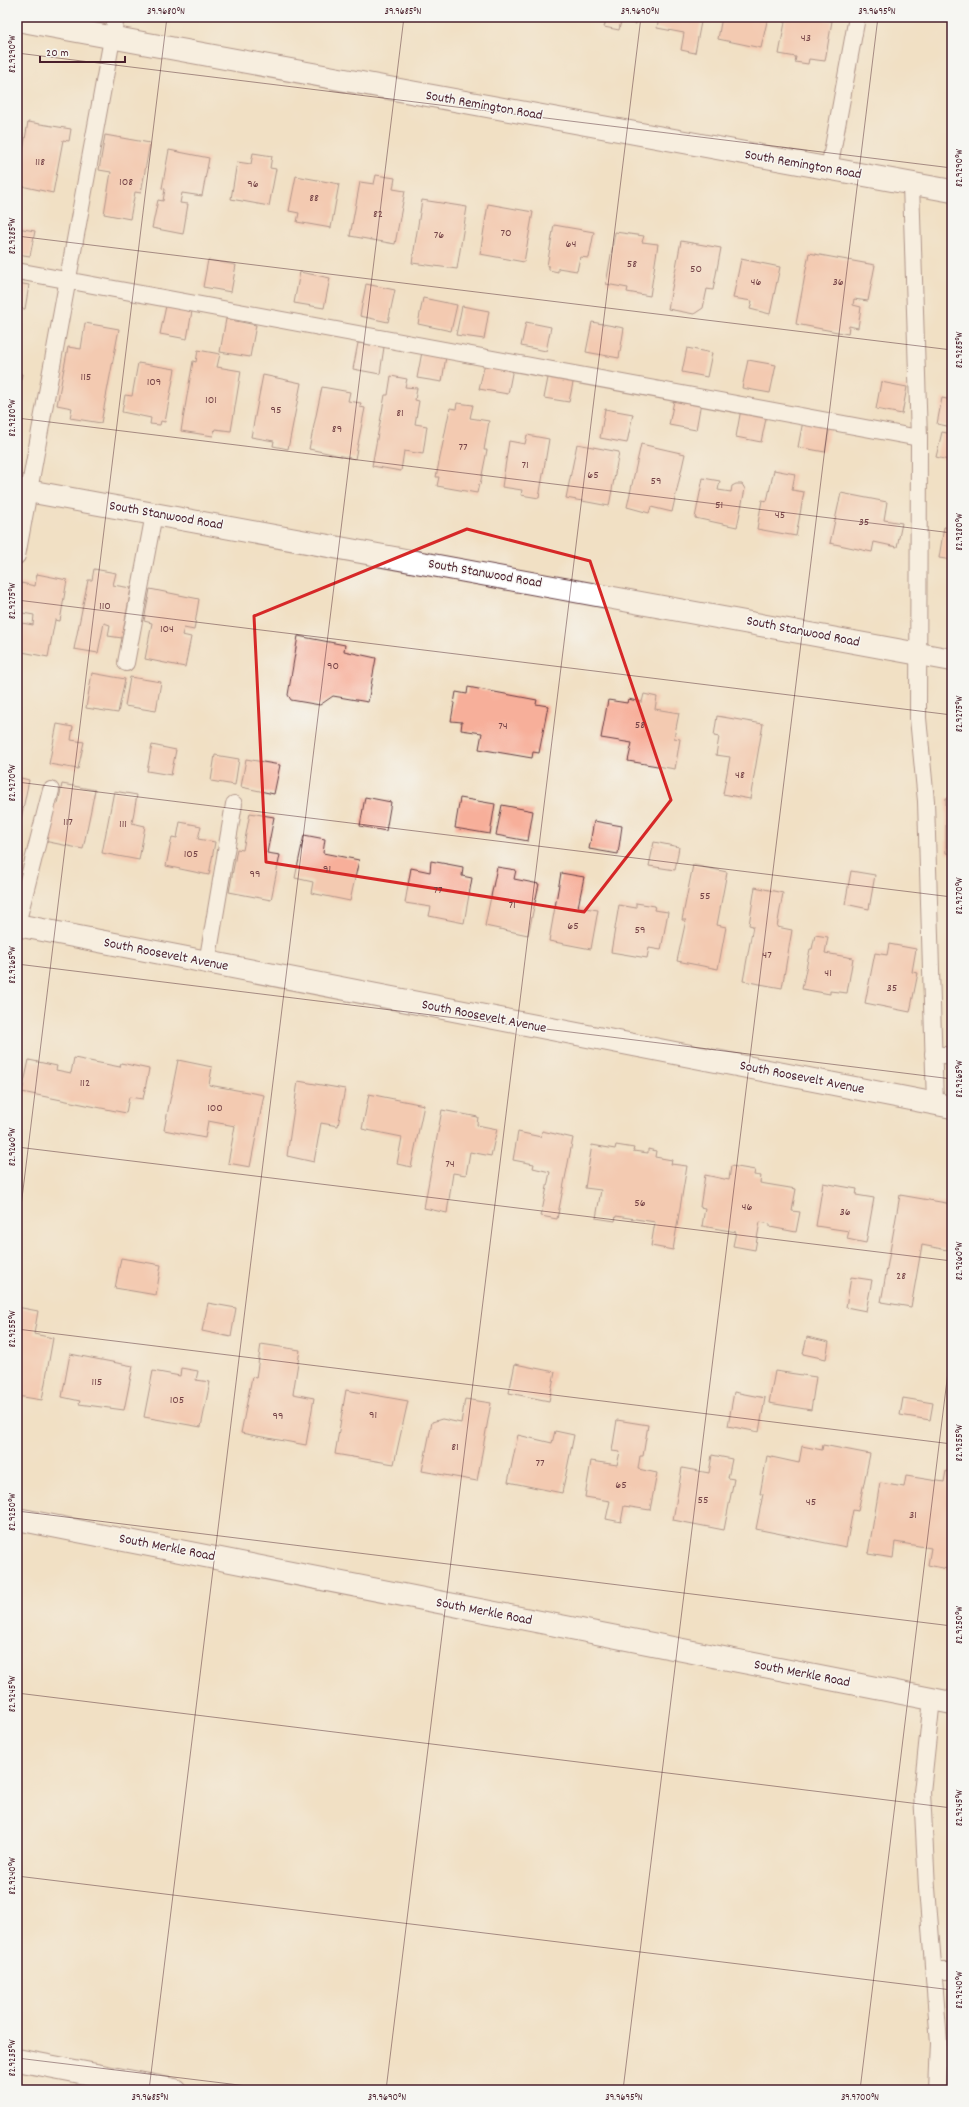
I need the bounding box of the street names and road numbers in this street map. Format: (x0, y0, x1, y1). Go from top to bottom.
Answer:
street label: South Remington Road (424, 86, 544, 126)
street label: South Remington Road (743, 145, 863, 185)
street label: South Stanwood Road (108, 496, 224, 536)
street label: South Stanwood Road (427, 554, 543, 594)
street label: South Stanwood Road (745, 611, 861, 653)
street label: South Roosevelt Avenue (102, 933, 230, 977)
street label: South Roosevelt Avenue (420, 995, 548, 1039)
street label: South Roosevelt Avenue (738, 1056, 866, 1100)
street label: South Merkle Road (117, 1529, 217, 1567)
street label: South Merkle Road (434, 1593, 534, 1631)
street label: South Merkle Road (752, 1655, 852, 1693)

